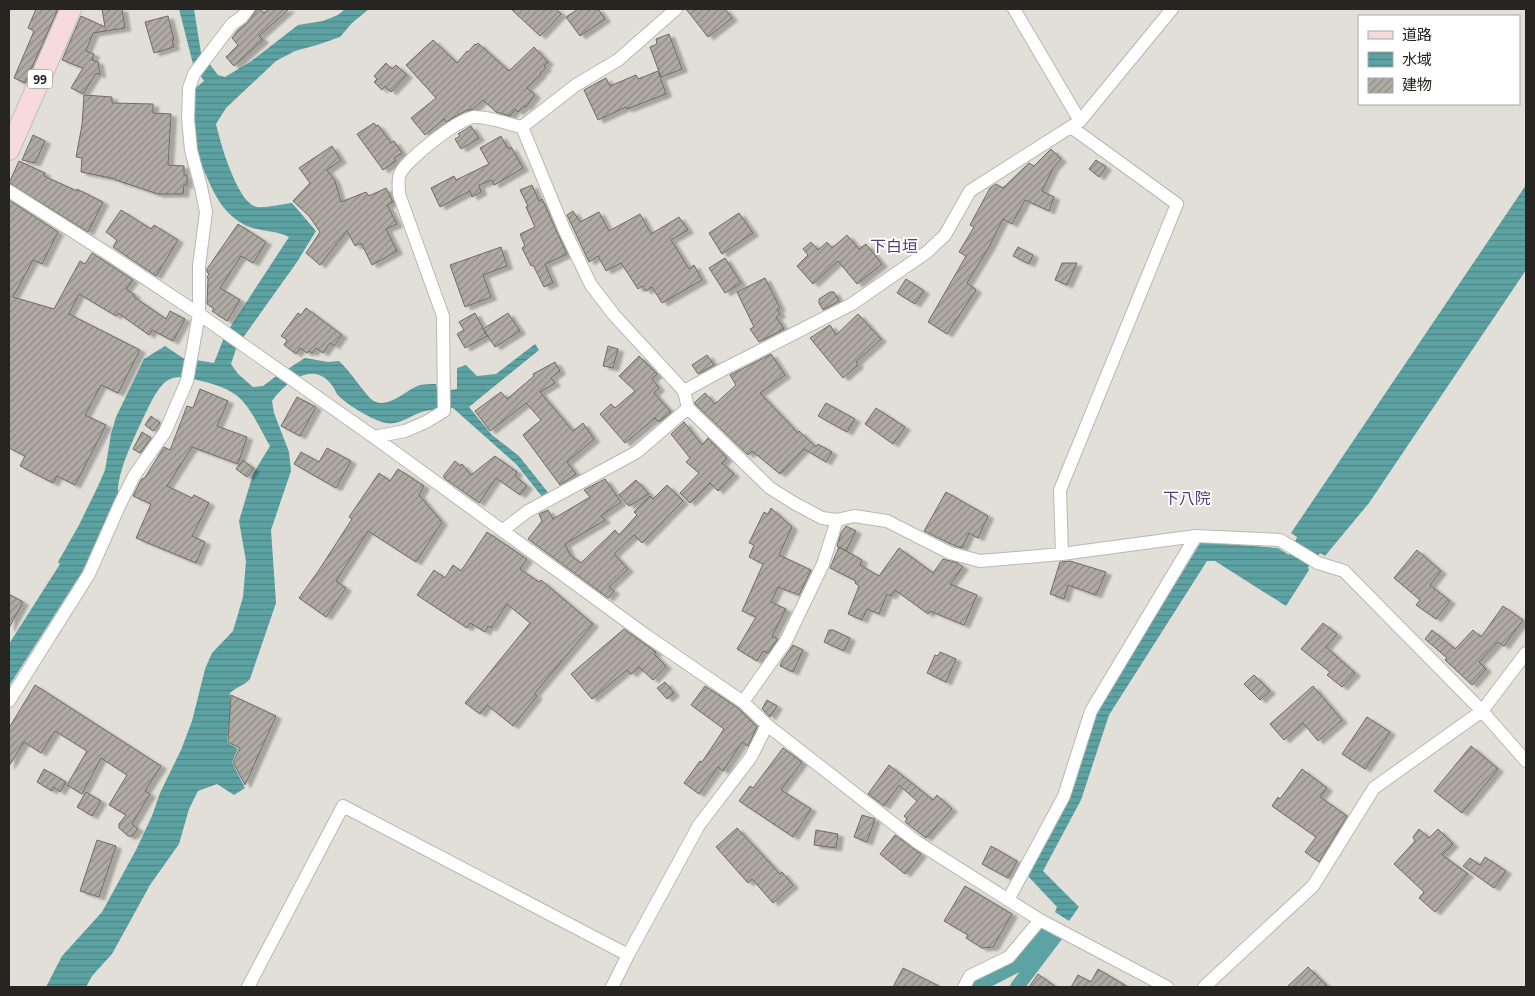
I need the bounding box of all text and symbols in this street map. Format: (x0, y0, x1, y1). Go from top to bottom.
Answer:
legend (1358, 15, 1520, 105)
text: 道路 (1402, 24, 1432, 44)
text: 水域 (1402, 49, 1432, 69)
road number: 99 (28, 70, 52, 88)
text: 建物 (1402, 74, 1432, 94)
district label: 下白垣 (870, 235, 918, 257)
district label: 下八院 (1163, 487, 1211, 509)

